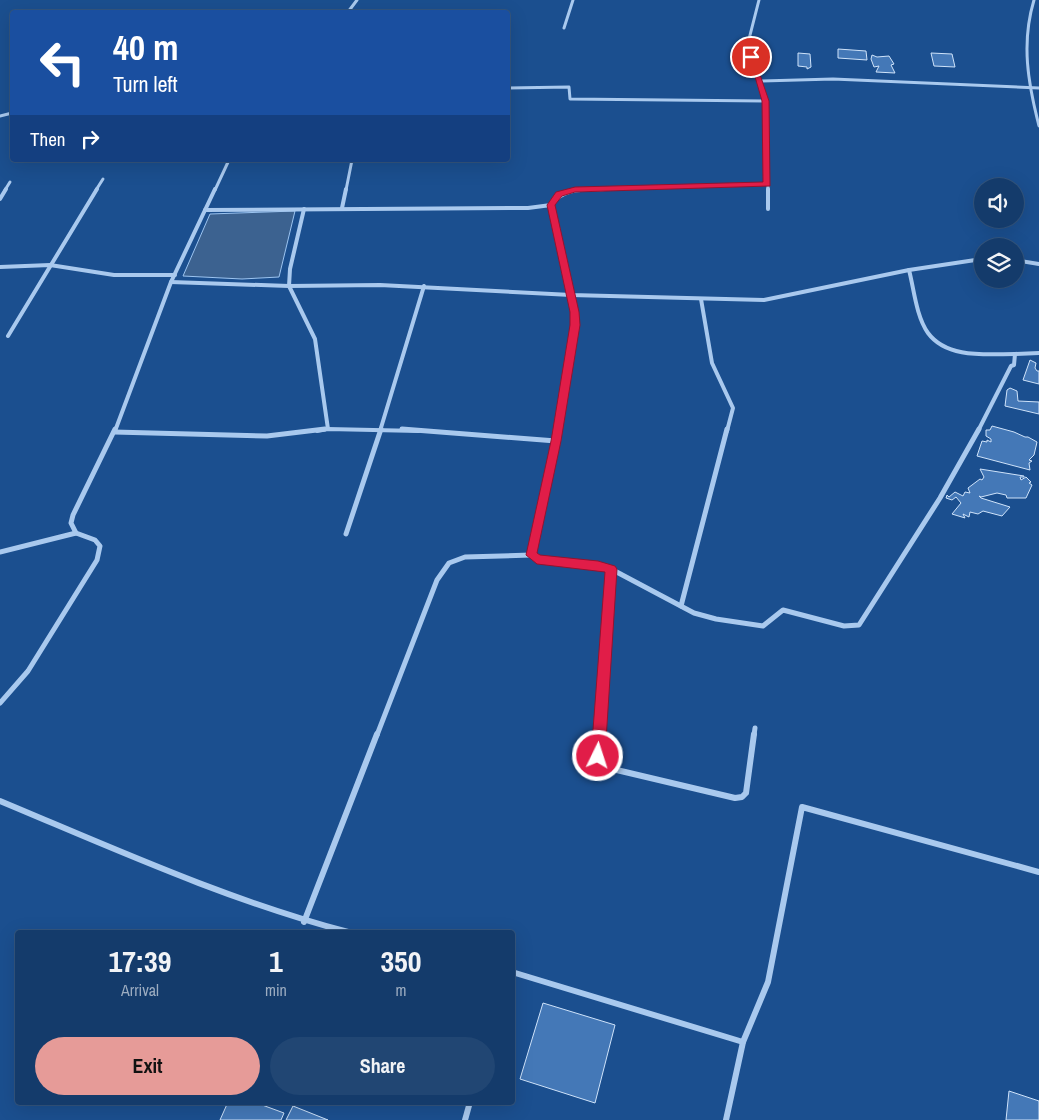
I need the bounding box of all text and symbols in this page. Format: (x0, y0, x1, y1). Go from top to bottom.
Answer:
text: 40 m (113, 24, 178, 71)
icon: left (30, 30, 95, 95)
pin (730, 36, 772, 78)
icon: arrive (737, 43, 765, 71)
text: Turn left (113, 69, 178, 99)
icon: right (76, 125, 104, 153)
text: Then (30, 126, 66, 152)
map controls (974, 178, 1024, 288)
button: sound (974, 178, 1024, 228)
button: layers (974, 238, 1024, 288)
position arrow (571, 729, 623, 781)
text: 17:39 (109, 941, 171, 981)
text: 1 (269, 941, 283, 981)
text: 350 (380, 941, 421, 981)
text: Arrival (121, 979, 159, 1001)
text: min (265, 979, 287, 1001)
text: m (395, 979, 406, 1001)
button: Exit (35, 1037, 260, 1095)
button: Share (270, 1037, 495, 1095)

